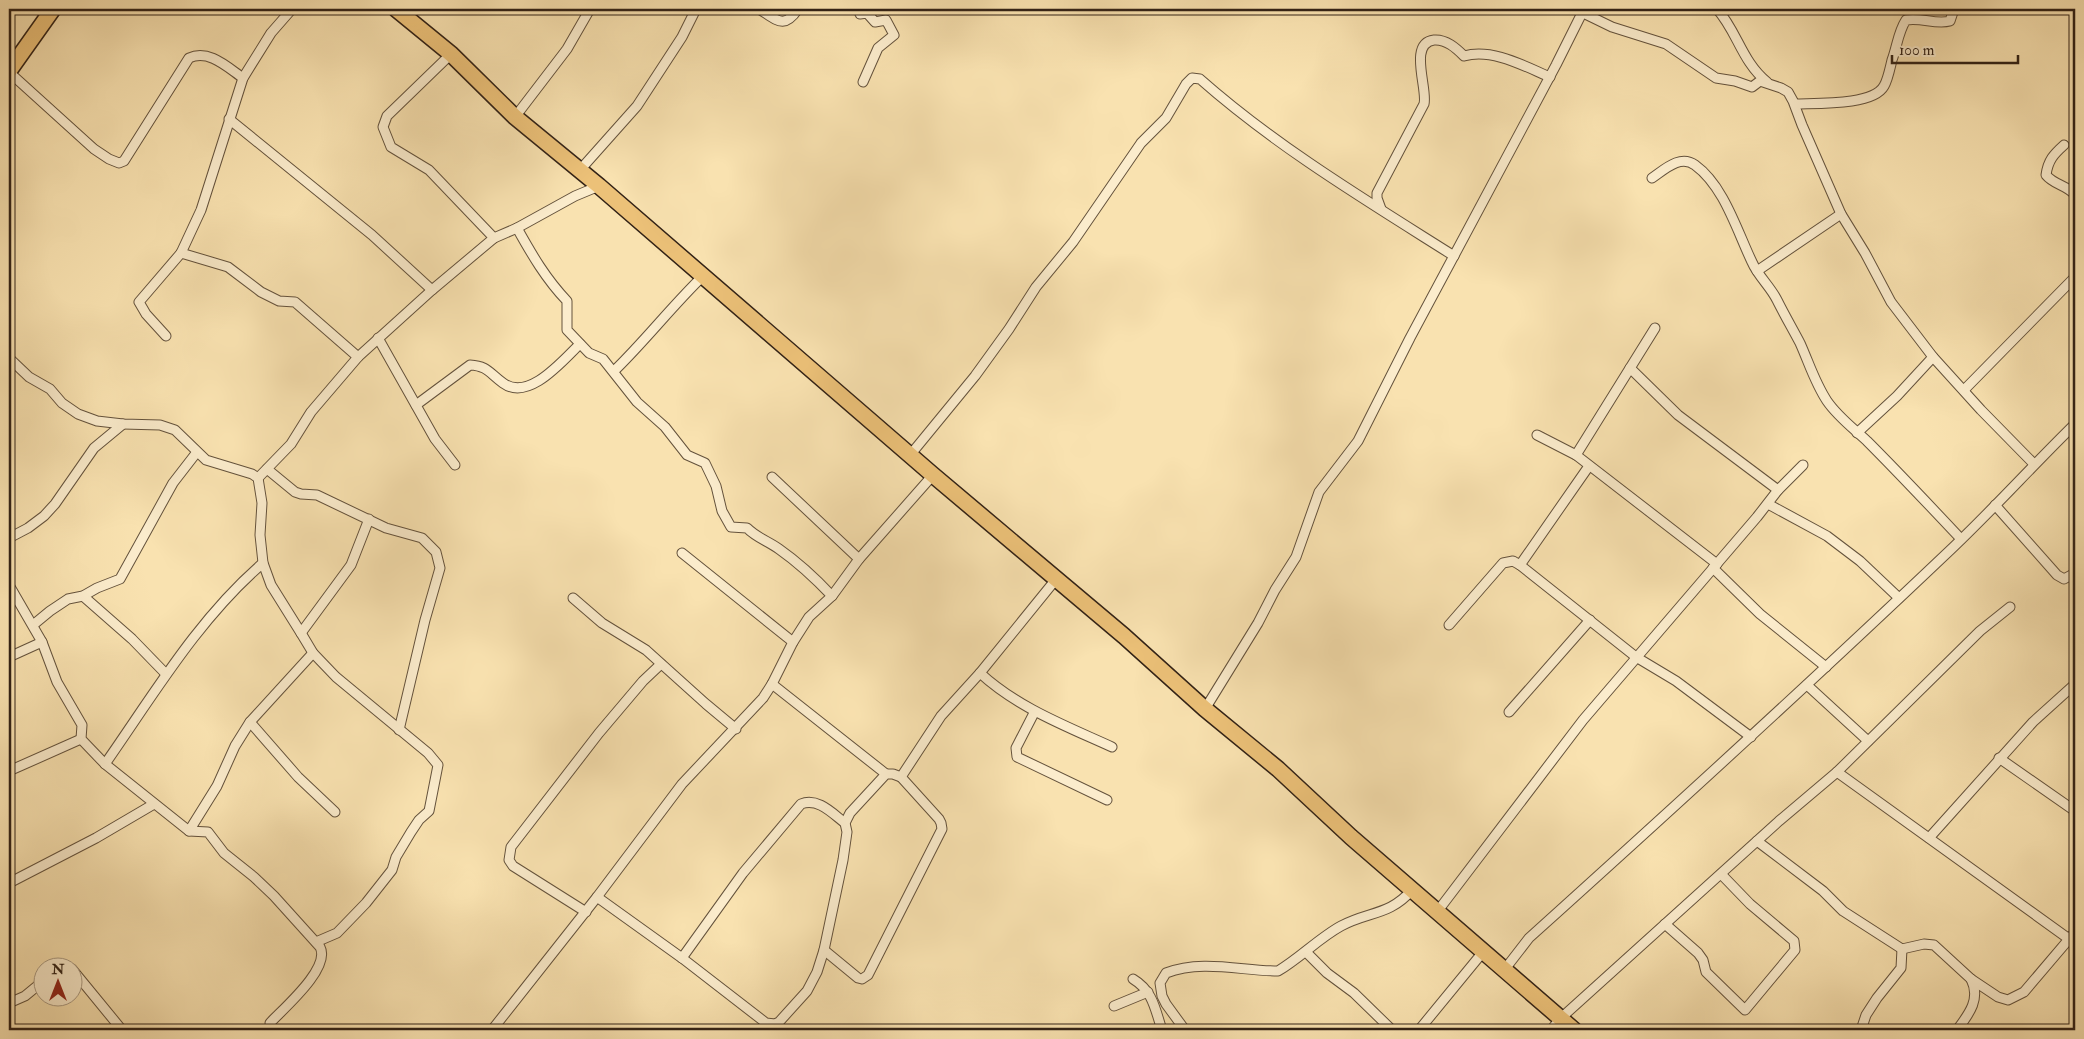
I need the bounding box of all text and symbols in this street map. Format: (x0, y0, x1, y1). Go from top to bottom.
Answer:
scale bar (1892, 32, 2018, 64)
text: 100 m (1899, 41, 1935, 60)
north arrow (32, 956, 82, 1006)
text: N (51, 961, 65, 978)

